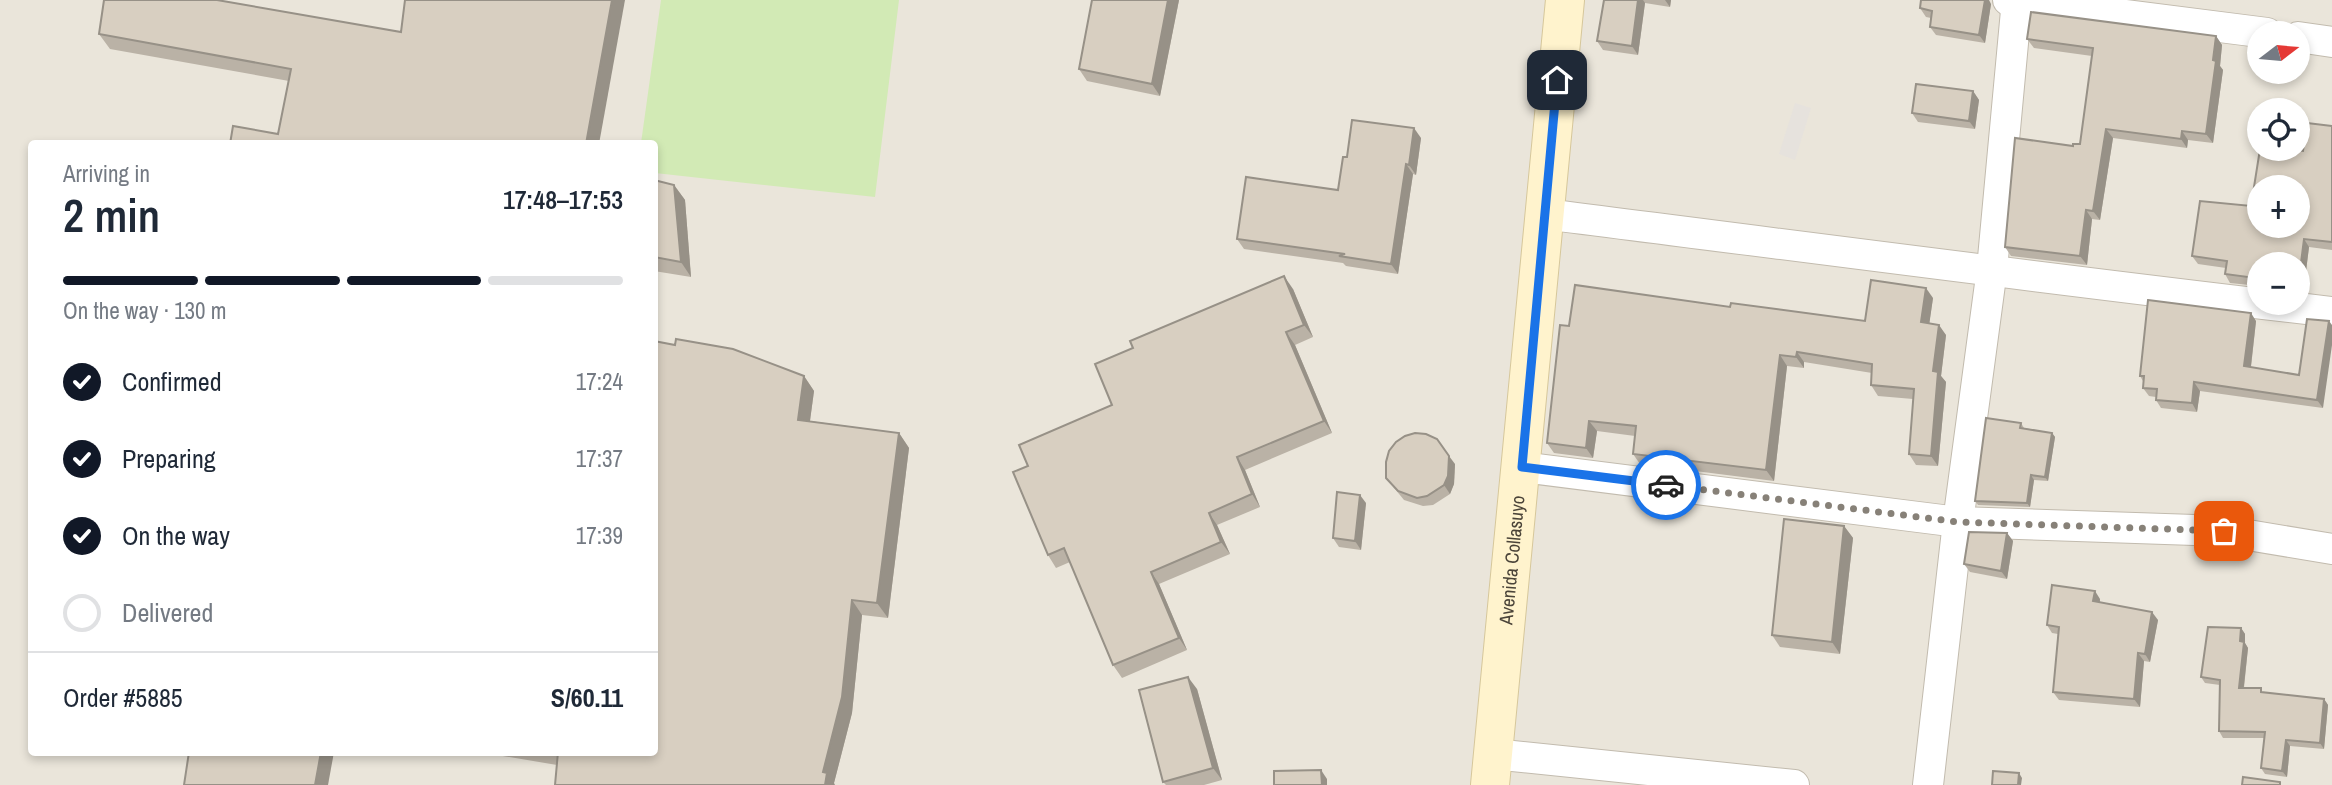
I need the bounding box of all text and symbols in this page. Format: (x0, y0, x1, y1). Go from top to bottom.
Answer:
north arrow (2247, 21, 2310, 84)
map controls (2247, 21, 2310, 315)
pin (1527, 50, 1587, 110)
icon: home (1538, 61, 1576, 99)
button: locate (2247, 98, 2310, 161)
text: Arriving in (63, 158, 150, 189)
button: + (2247, 175, 2310, 238)
text: 17:48–17:53 (503, 182, 623, 217)
text: 2 min (63, 184, 160, 246)
button: − (2247, 252, 2310, 315)
text: On the way · 130 m (63, 295, 227, 326)
icon: check (63, 363, 101, 401)
text: Confirmed (122, 364, 222, 399)
text: 17:24 (576, 366, 623, 397)
icon: check (63, 440, 101, 478)
text: Preparing (122, 441, 216, 476)
text: 17:37 (576, 443, 623, 474)
courier (1631, 450, 1701, 520)
icon: car (1647, 466, 1685, 504)
street label: Avenida Collasuyo (1492, 494, 1531, 627)
pin (2194, 501, 2254, 561)
icon: bag (2205, 512, 2243, 550)
icon: check (63, 517, 101, 555)
text: On the way (122, 518, 230, 553)
text: 17:39 (576, 520, 623, 551)
text: Delivered (122, 595, 213, 630)
text: Order #5885 (63, 680, 183, 715)
text: S/60.11 (551, 680, 623, 715)

